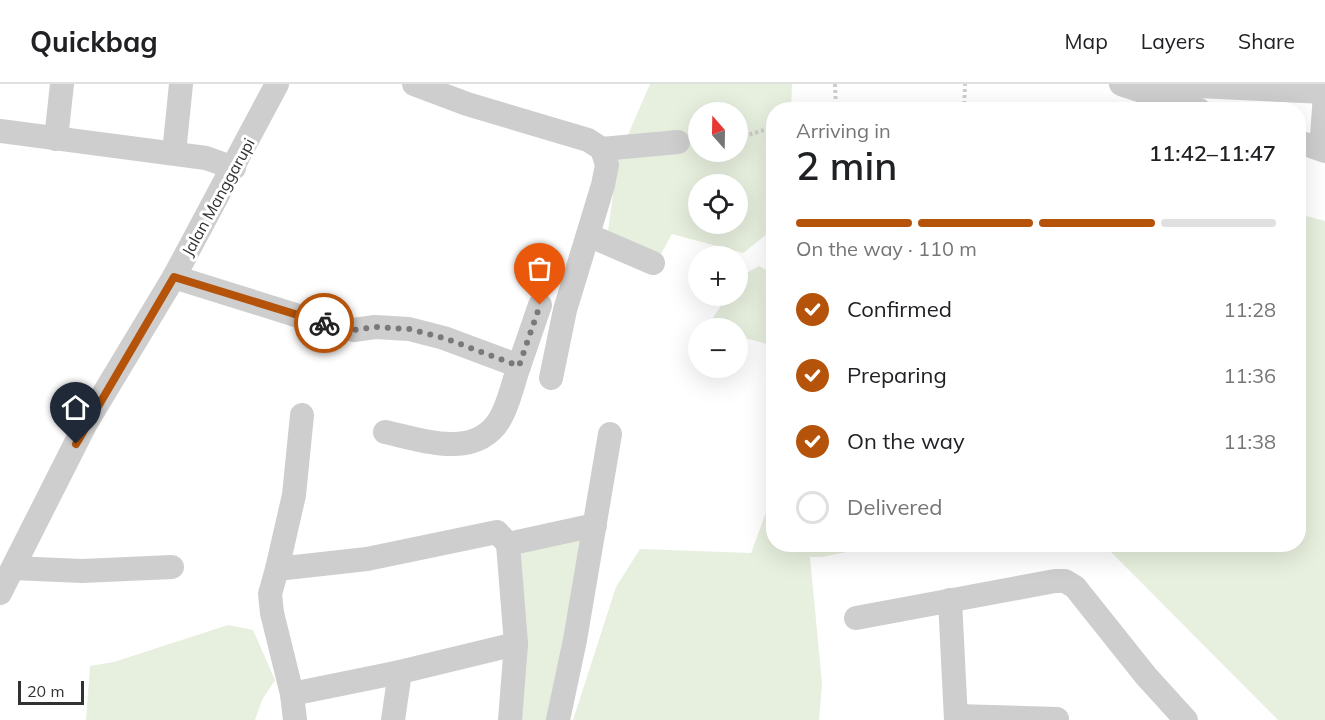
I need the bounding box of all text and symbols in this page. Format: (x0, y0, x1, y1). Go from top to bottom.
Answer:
text: Quickbag (30, 24, 158, 59)
text: Map (1065, 28, 1108, 54)
text: Layers (1141, 28, 1205, 54)
text: Share (1238, 28, 1295, 54)
north arrow (688, 102, 748, 162)
map controls (688, 102, 748, 378)
text: Arriving in (796, 118, 891, 143)
street label: Jalan Manggarupi (177, 134, 259, 260)
text: 11:42–11:47 (1149, 139, 1276, 167)
text: 2 min (796, 141, 897, 190)
button: locate (688, 174, 748, 234)
text: On the way · 110 m (796, 236, 977, 261)
pin (514, 243, 565, 305)
button: + (688, 246, 748, 306)
icon: bag (523, 252, 556, 285)
courier (294, 293, 354, 353)
icon: check (796, 293, 829, 326)
text: Confirmed (847, 295, 952, 323)
text: 11:28 (1223, 297, 1276, 322)
icon: bike (308, 307, 341, 340)
button: − (688, 318, 748, 378)
icon: check (796, 359, 829, 392)
text: Preparing (847, 361, 947, 389)
text: 11:36 (1223, 363, 1276, 388)
pin (50, 382, 101, 444)
icon: home (59, 391, 92, 424)
icon: check (796, 425, 829, 458)
text: On the way (847, 427, 965, 455)
text: 11:38 (1223, 429, 1276, 454)
text: Delivered (847, 493, 942, 521)
scale bar (18, 678, 84, 706)
text: 20 m (27, 681, 64, 701)

